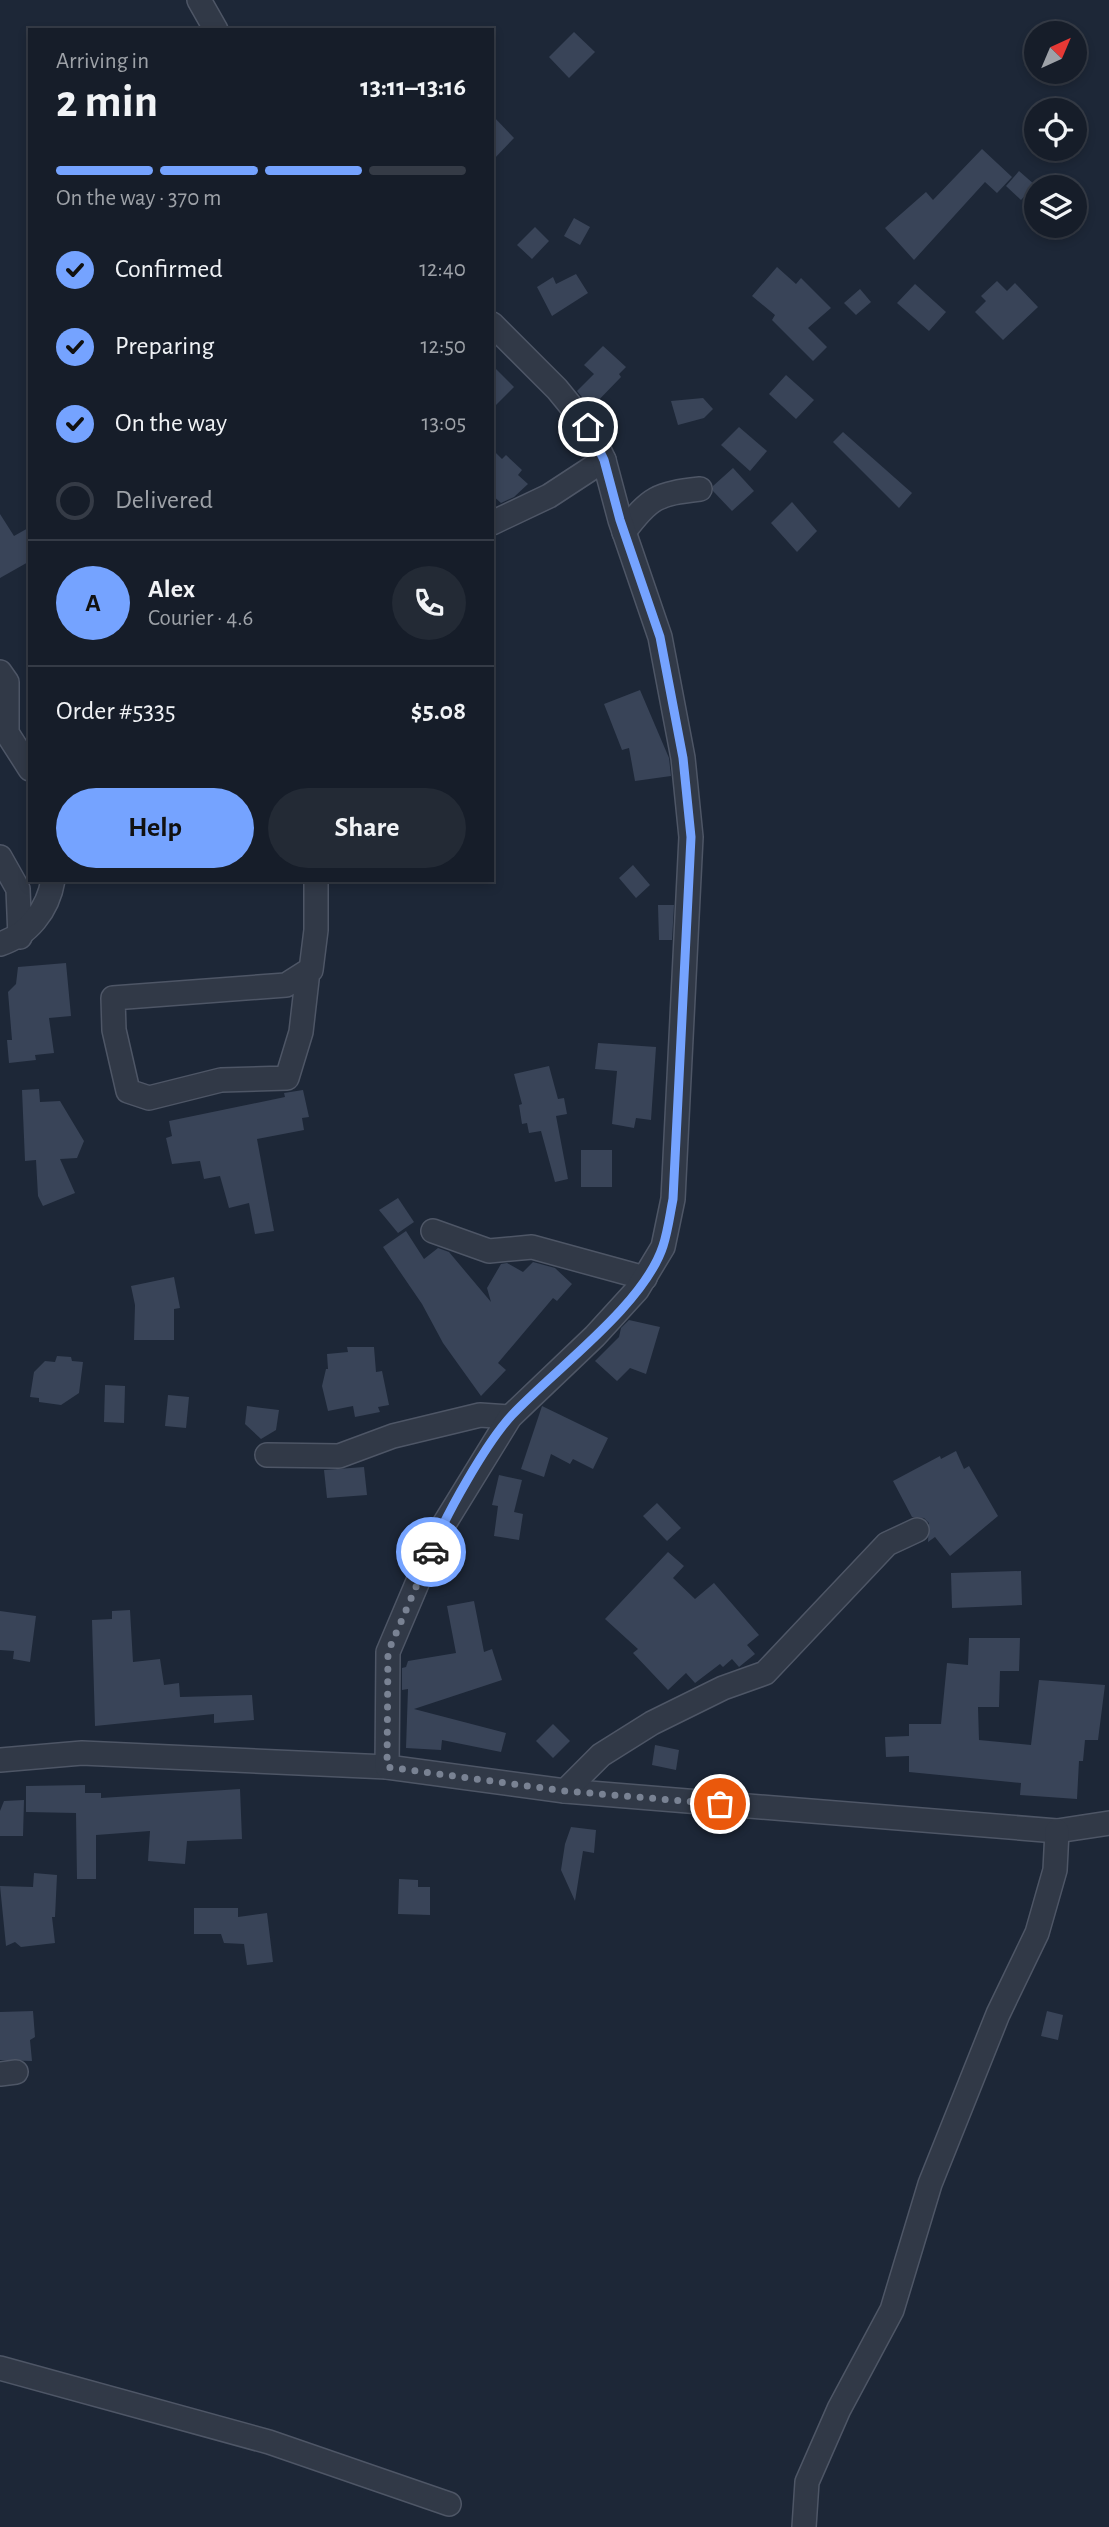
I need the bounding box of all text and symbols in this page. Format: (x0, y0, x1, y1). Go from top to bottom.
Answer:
north arrow (1024, 21, 1087, 84)
map controls (1024, 21, 1087, 238)
text: Arriving in (56, 50, 149, 73)
text: 13:11–13:16 (360, 74, 466, 100)
text: 2 min (56, 79, 158, 125)
button: locate (1024, 98, 1087, 161)
button: layers (1024, 175, 1087, 238)
text: On the way · 370 m (56, 187, 222, 210)
icon: check (56, 251, 94, 289)
text: Confirmed (115, 256, 223, 282)
text: 12:40 (419, 258, 466, 281)
icon: check (56, 328, 94, 366)
text: Preparing (115, 333, 214, 359)
text: 12:50 (421, 335, 466, 358)
pin (558, 397, 618, 457)
icon: check (56, 405, 94, 443)
icon: home (569, 408, 607, 446)
text: On the way (115, 410, 227, 436)
text: 13:05 (422, 412, 466, 435)
text: Delivered (115, 487, 213, 513)
button: phone (392, 566, 466, 640)
text: Alex (148, 576, 195, 602)
text: A (85, 590, 101, 616)
text: Courier · 4.6 (148, 607, 253, 630)
text: Order #5335 (56, 698, 176, 724)
text: $5.08 (411, 698, 466, 724)
button: Help (56, 788, 254, 868)
button: Share (268, 788, 466, 868)
courier (396, 1517, 466, 1587)
icon: car (412, 1533, 450, 1571)
pin (690, 1774, 750, 1834)
icon: bag (701, 1785, 739, 1823)

